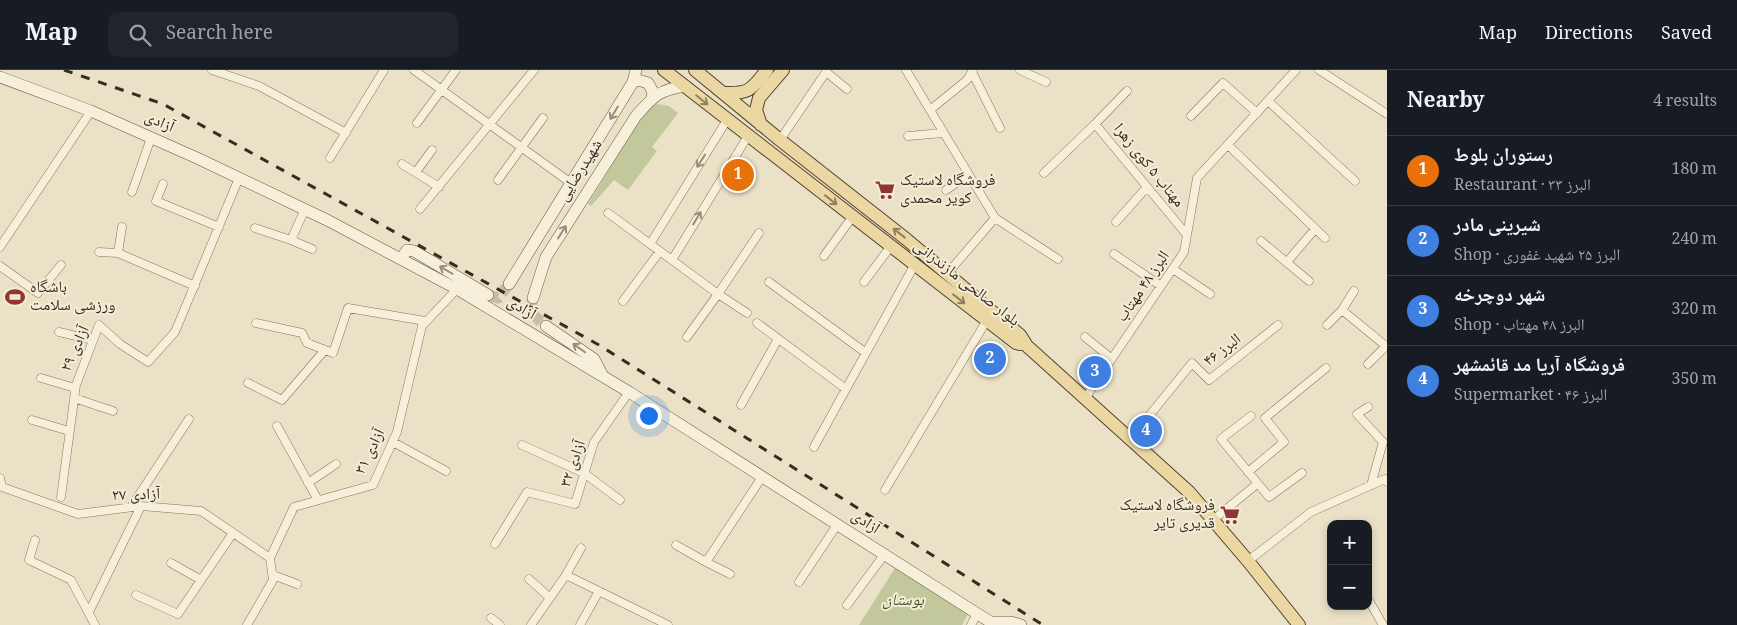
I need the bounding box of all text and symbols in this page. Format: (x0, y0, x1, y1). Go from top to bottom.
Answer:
search box (108, 12, 458, 57)
text: Map (25, 14, 78, 55)
text: Search here (166, 19, 273, 51)
text: Map (1479, 20, 1517, 50)
text: Directions (1545, 20, 1633, 50)
text: Saved (1661, 20, 1712, 50)
icon: search (126, 21, 154, 49)
text: Nearby (1407, 85, 1485, 120)
text: 4 results (1653, 89, 1717, 116)
one-way arrow (695, 95, 709, 105)
street label: آزادی (140, 105, 179, 142)
one-way arrow (609, 106, 619, 120)
street label: مهتاب ۵ کوی زهرا (1105, 118, 1191, 214)
street label: شهیدرضایی (551, 134, 611, 208)
text: رستوران بلوط (1454, 141, 1553, 173)
one-way arrow (696, 154, 707, 168)
pin: 1 (722, 156, 754, 194)
text: 1 (1419, 157, 1427, 184)
text: 180 m (1672, 157, 1717, 184)
place label: فروشگاه لاستیک کویر محمدی (900, 168, 995, 213)
text: Restaurant · البرز ۳۳ (1454, 173, 1591, 200)
supermarket icon: فروشگاه لاستیک کویر محمدی (874, 179, 896, 201)
one-way arrow (824, 194, 837, 205)
text: شیرینی مادر (1454, 211, 1541, 243)
one-way arrow (693, 212, 703, 226)
one-way arrow (557, 225, 567, 239)
text: 2 (1419, 227, 1427, 254)
text: 240 m (1672, 227, 1717, 254)
one-way arrow (893, 228, 906, 239)
street label: بلوار صالحی مازندرانی (907, 234, 1025, 334)
text: Shop · البرز ۲۵ شهید غفوری (1454, 243, 1620, 270)
street label: البرز ۴۸ مهتاب (1110, 246, 1178, 328)
one-way arrow (439, 265, 453, 275)
place label: باشگاه ورزشی سلامت (30, 275, 116, 320)
text: شهر دوچرخه (1454, 281, 1545, 313)
sports icon: باشگاه ورزشی سلامت (4, 286, 26, 308)
street label: آزادی (501, 290, 542, 329)
one-way arrow (952, 293, 965, 304)
text: 3 (1419, 297, 1427, 324)
text: 320 m (1672, 297, 1717, 324)
text: Shop · البرز ۴۸ مهتاب (1454, 313, 1585, 340)
street label: آزادی ۲۹ (54, 321, 99, 377)
street label: البرز ۴۶ (1198, 327, 1248, 375)
pin: 2 (974, 340, 1006, 378)
one-way arrow (572, 343, 586, 353)
text: فروشگاه آریا مد قائمشهر (1454, 351, 1625, 383)
pin: 3 (1079, 353, 1111, 391)
text: 4 (1419, 367, 1427, 394)
text: 350 m (1672, 367, 1717, 394)
text: Supermarket · البرز ۴۶ (1454, 383, 1607, 410)
your location (636, 403, 662, 429)
pin: 4 (1130, 412, 1162, 450)
street label: آزادی ۳۱ (348, 424, 394, 480)
street label: آزادی ۳۲ (553, 436, 595, 491)
street label: آزادی ۲۷ (111, 482, 161, 510)
place label: فروشگاه لاستیک قدیری تایر (1120, 493, 1215, 538)
street label: آزادی (845, 503, 886, 543)
supermarket icon: فروشگاه لاستیک قدیری تایر (1219, 504, 1241, 526)
map controls (1327, 520, 1372, 610)
button: + (1327, 520, 1372, 565)
button: − (1327, 565, 1372, 610)
park label: بوستان (882, 588, 924, 615)

